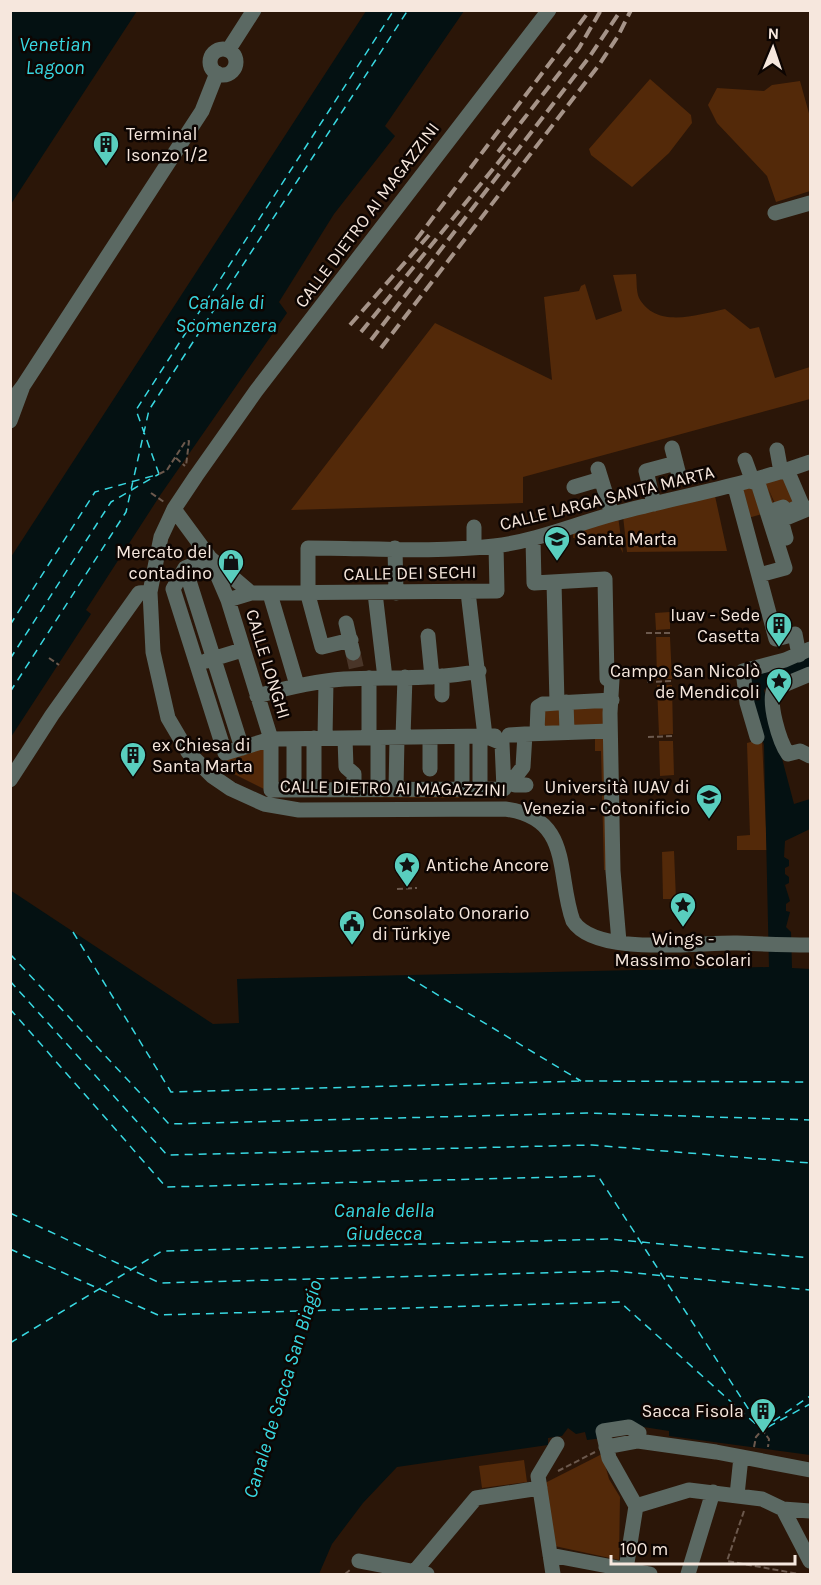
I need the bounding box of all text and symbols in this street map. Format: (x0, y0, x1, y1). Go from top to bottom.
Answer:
north arrow (743, 18, 803, 78)
text: N (767, 24, 780, 43)
water label: Venetian Lagoon (19, 33, 91, 79)
street label: CALLE DIETRO AI MAGAZZINI (290, 118, 444, 312)
place label: Terminal Isonzo 1/2 (126, 123, 208, 166)
building icon: Terminal Isonzo 1/2 (91, 129, 121, 167)
water label: Canale di Scomenzera (175, 291, 277, 337)
street label: CALLE LARGA SANTA MARTA (497, 461, 717, 535)
school or university icon: Santa Marta (542, 524, 572, 562)
place label: Santa Marta (576, 528, 677, 550)
place label: Mercato del contadino (116, 541, 212, 584)
shop icon: Mercato del contadino (216, 547, 246, 585)
street label: CALLE DEI SECHI (343, 561, 477, 585)
place label: Iuav - Sede Casetta (670, 604, 760, 647)
street label: CALLE LONGHI (241, 606, 295, 722)
building icon: Iuav - Sede Casetta (764, 610, 794, 648)
place label: Campo San Nicolò de Mendicoli (610, 660, 760, 703)
place icon: Campo San Nicolò de Mendicoli (764, 666, 794, 704)
place label: ex Chiesa di Santa Marta (152, 734, 253, 777)
building icon: ex Chiesa di Santa Marta (118, 740, 148, 778)
street label: CALLE DIETRO AI MAGAZZINI (280, 775, 506, 801)
place label: Università IUAV di Venezia - Cotonificio (523, 776, 690, 819)
school or university icon: Università IUAV di Venezia - Cotonificio (694, 782, 724, 820)
place icon: Antiche Ancore (392, 850, 422, 888)
place label: Antiche Ancore (426, 854, 549, 876)
place icon: Wings - Massimo Scolari (668, 890, 698, 928)
place label: Consolato Onorario di Türkiye (372, 902, 529, 945)
public building icon: Consolato Onorario di Türkiye (337, 908, 367, 946)
place label: Wings - Massimo Scolari (614, 928, 752, 971)
water label: Canale della Giudecca (334, 1199, 434, 1245)
water label: Canale de Sacca San Biagio (238, 1277, 327, 1501)
building icon: Sacca Fisola (748, 1396, 778, 1434)
place label: Sacca Fisola (641, 1400, 744, 1422)
scale bar (611, 1528, 796, 1566)
text: 100 m (620, 1538, 668, 1560)

